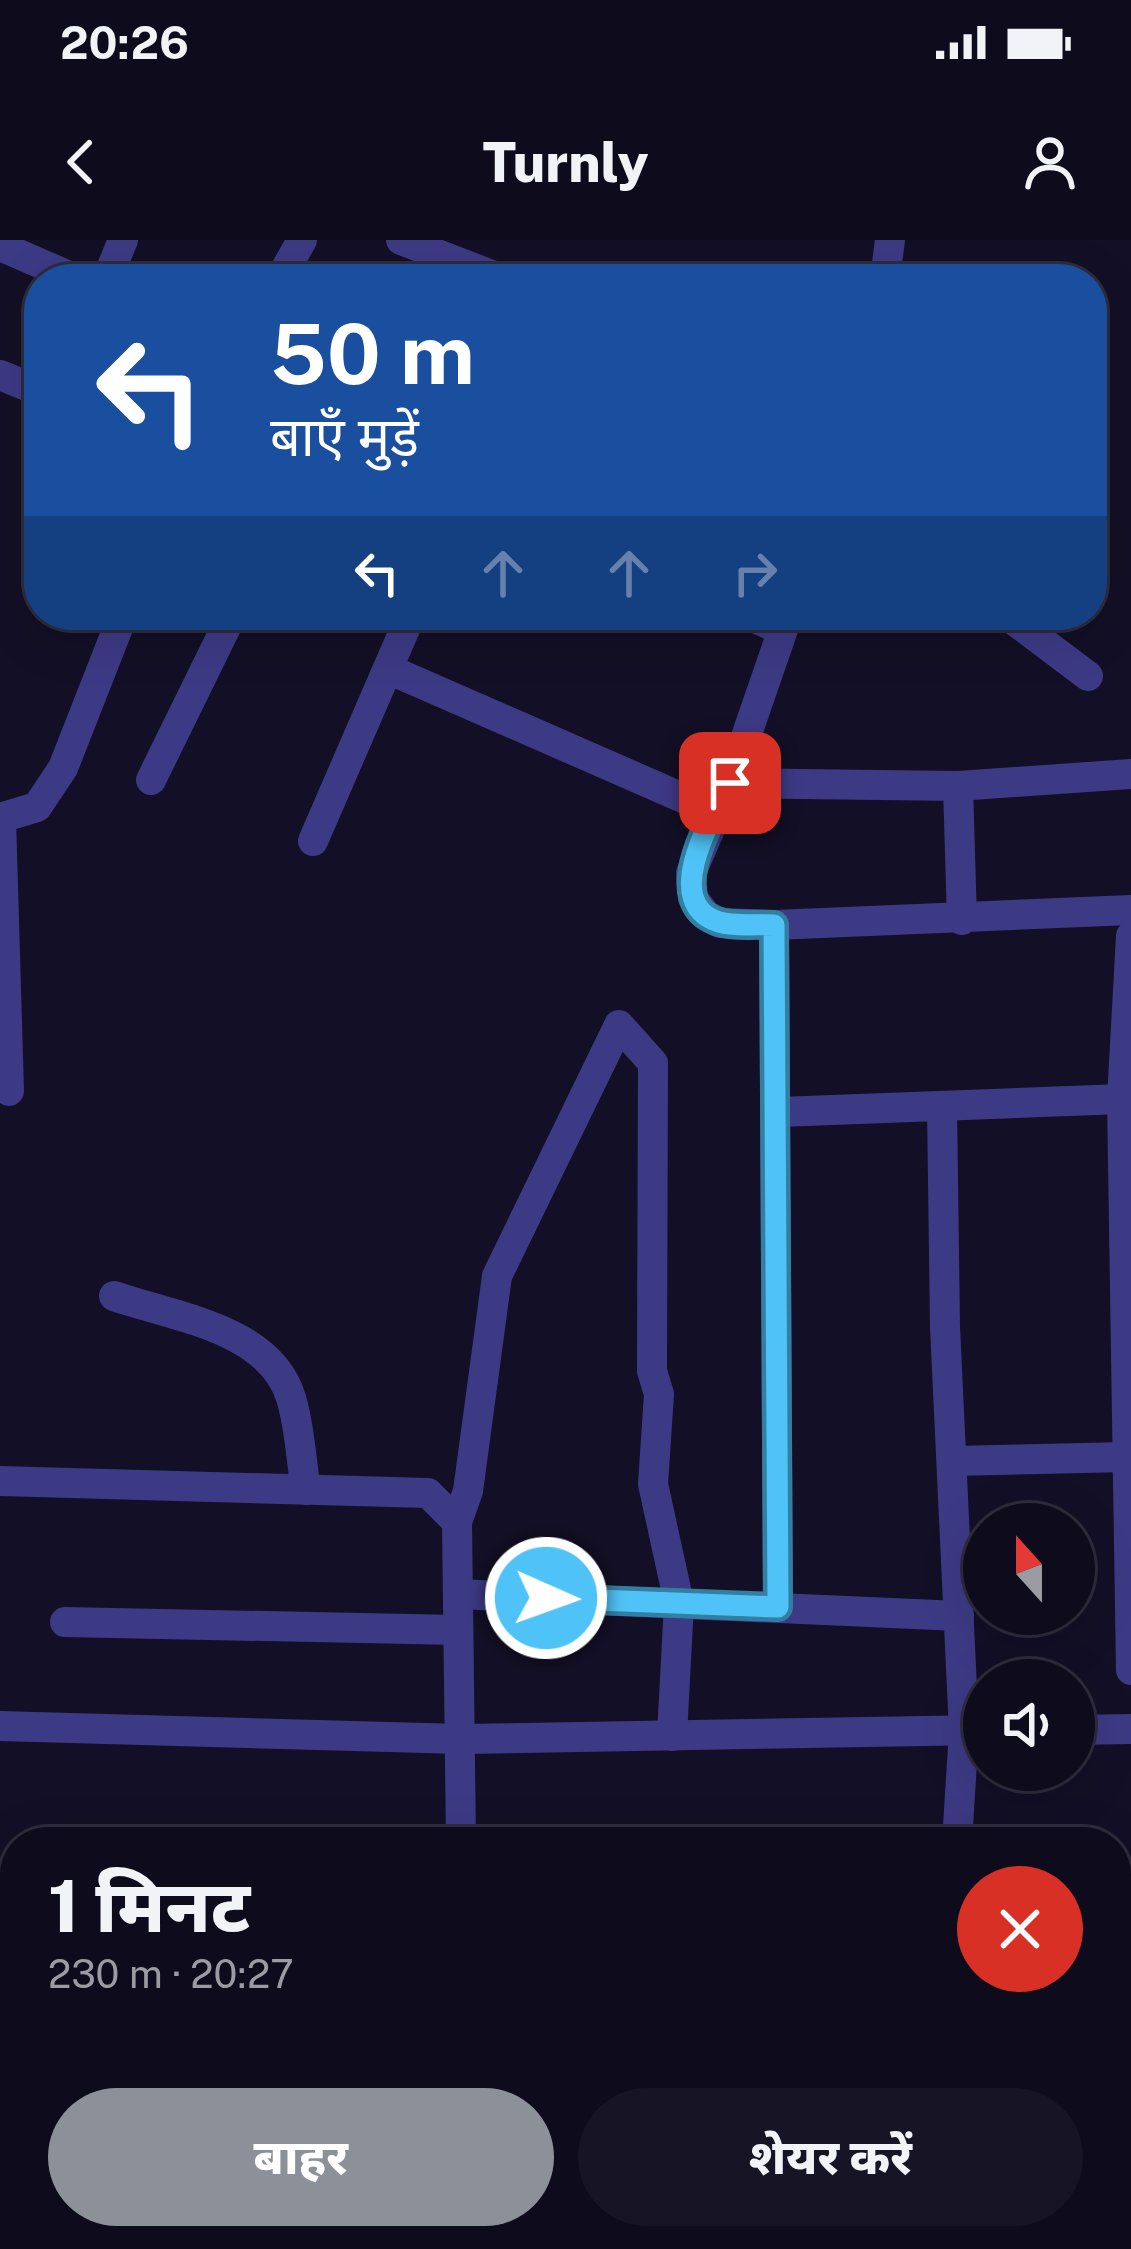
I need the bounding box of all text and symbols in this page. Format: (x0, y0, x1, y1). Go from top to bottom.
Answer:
text: 20:26 (60, 16, 189, 69)
icon: back (48, 129, 114, 195)
icon: person (1017, 129, 1083, 195)
text: Turnly (482, 131, 649, 194)
text: 50 m (270, 304, 475, 403)
icon: left (72, 312, 228, 468)
text: बाएँ मुड़ें (270, 405, 419, 468)
icon: left (344, 540, 410, 606)
icon: ahead (470, 540, 536, 606)
icon: ahead (596, 540, 662, 606)
icon: right (722, 540, 788, 606)
pin (679, 732, 781, 834)
icon: arrive (697, 750, 763, 816)
north arrow (963, 1503, 1095, 1635)
map controls (963, 1503, 1095, 1791)
position arrow (483, 1535, 609, 1661)
button: sound (963, 1659, 1095, 1791)
text: 1 मिनट (48, 1864, 250, 1948)
button: close (957, 1866, 1083, 1992)
text: 230 m · 20:27 (48, 1951, 294, 1997)
button: बाहर (48, 2088, 554, 2226)
button: शेयर करें (578, 2088, 1083, 2226)

